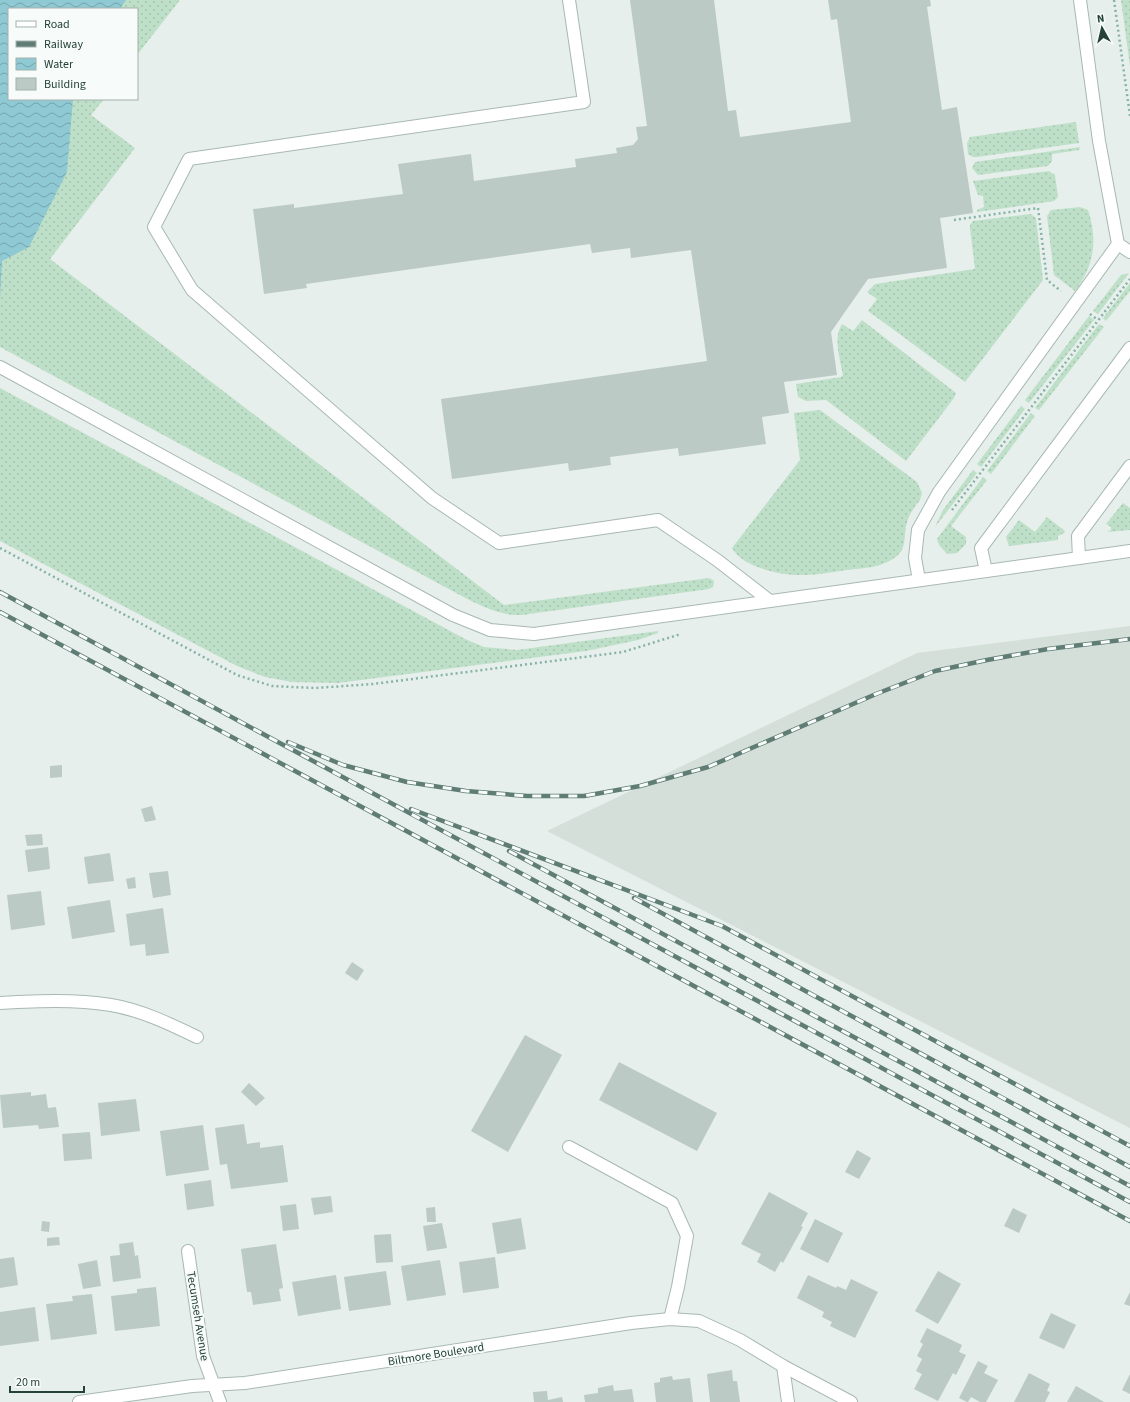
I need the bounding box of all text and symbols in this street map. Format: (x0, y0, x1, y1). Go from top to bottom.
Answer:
legend (8, 8, 138, 100)
north arrow (1082, 8, 1122, 48)
text: N (1096, 11, 1105, 27)
text: Road (44, 16, 70, 33)
text: Railway (44, 36, 83, 53)
text: Water (44, 56, 74, 73)
text: Building (44, 76, 86, 93)
street label: Tecumseh Avenue (182, 1270, 213, 1362)
street label: Biltmore Boulevard (387, 1338, 485, 1370)
scale bar (10, 1368, 84, 1394)
text: 20 m (16, 1374, 40, 1391)

